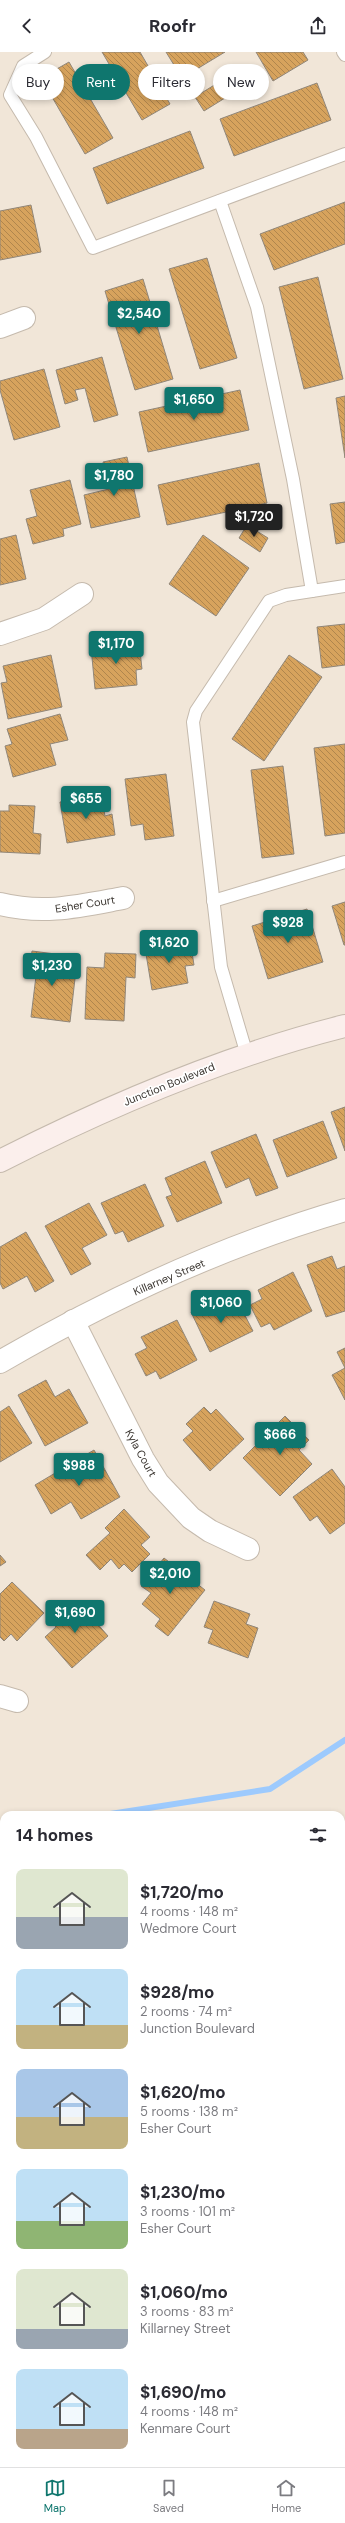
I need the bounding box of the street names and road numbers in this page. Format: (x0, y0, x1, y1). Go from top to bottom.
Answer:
street label: Esher Court (54, 892, 116, 916)
street label: Junction Boulevard (121, 1059, 217, 1109)
street label: Killarney Street (131, 1256, 207, 1298)
street label: Kyla Court (122, 1427, 160, 1479)

